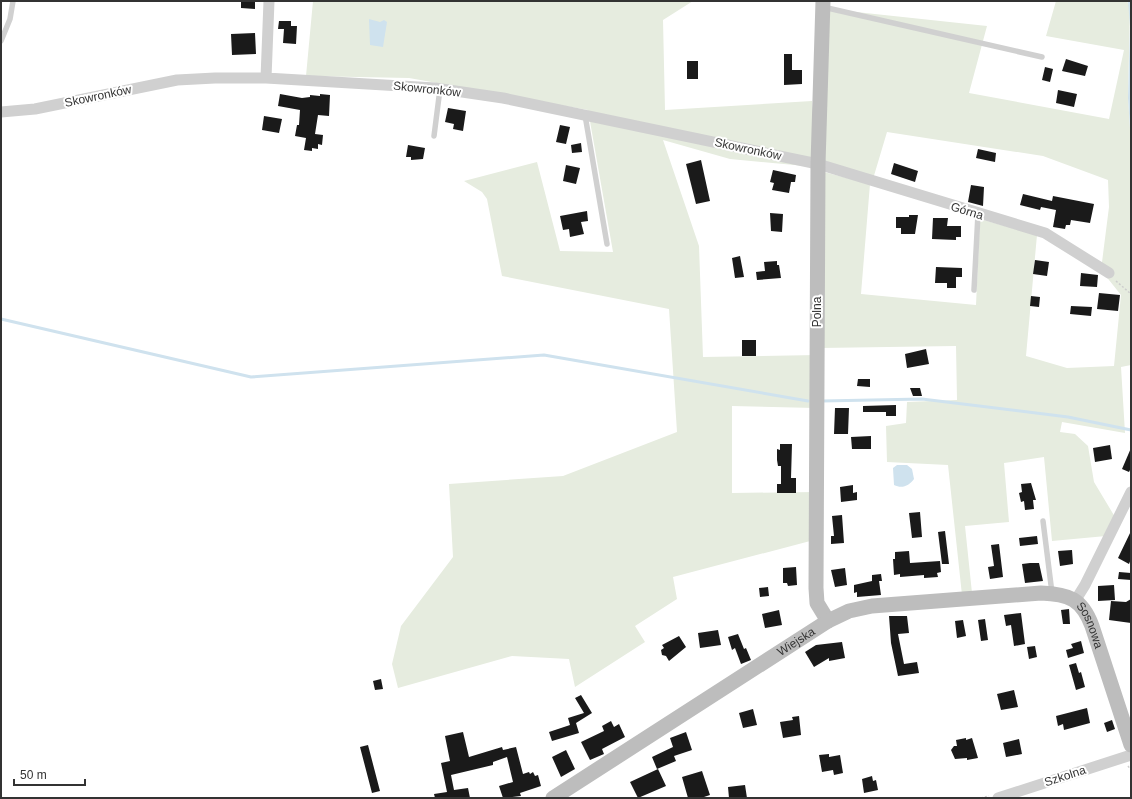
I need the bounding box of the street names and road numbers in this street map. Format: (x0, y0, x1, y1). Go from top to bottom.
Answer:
street label: Skowronków (392, 78, 462, 100)
street label: Skowronków (63, 82, 133, 110)
street label: Skowronków (713, 135, 783, 163)
street label: Górna (949, 199, 985, 223)
street label: Polna (810, 296, 824, 327)
street label: Sosnowa (1073, 599, 1106, 651)
street label: Wiejska (775, 624, 818, 659)
street label: Szkolna (1043, 763, 1088, 789)

